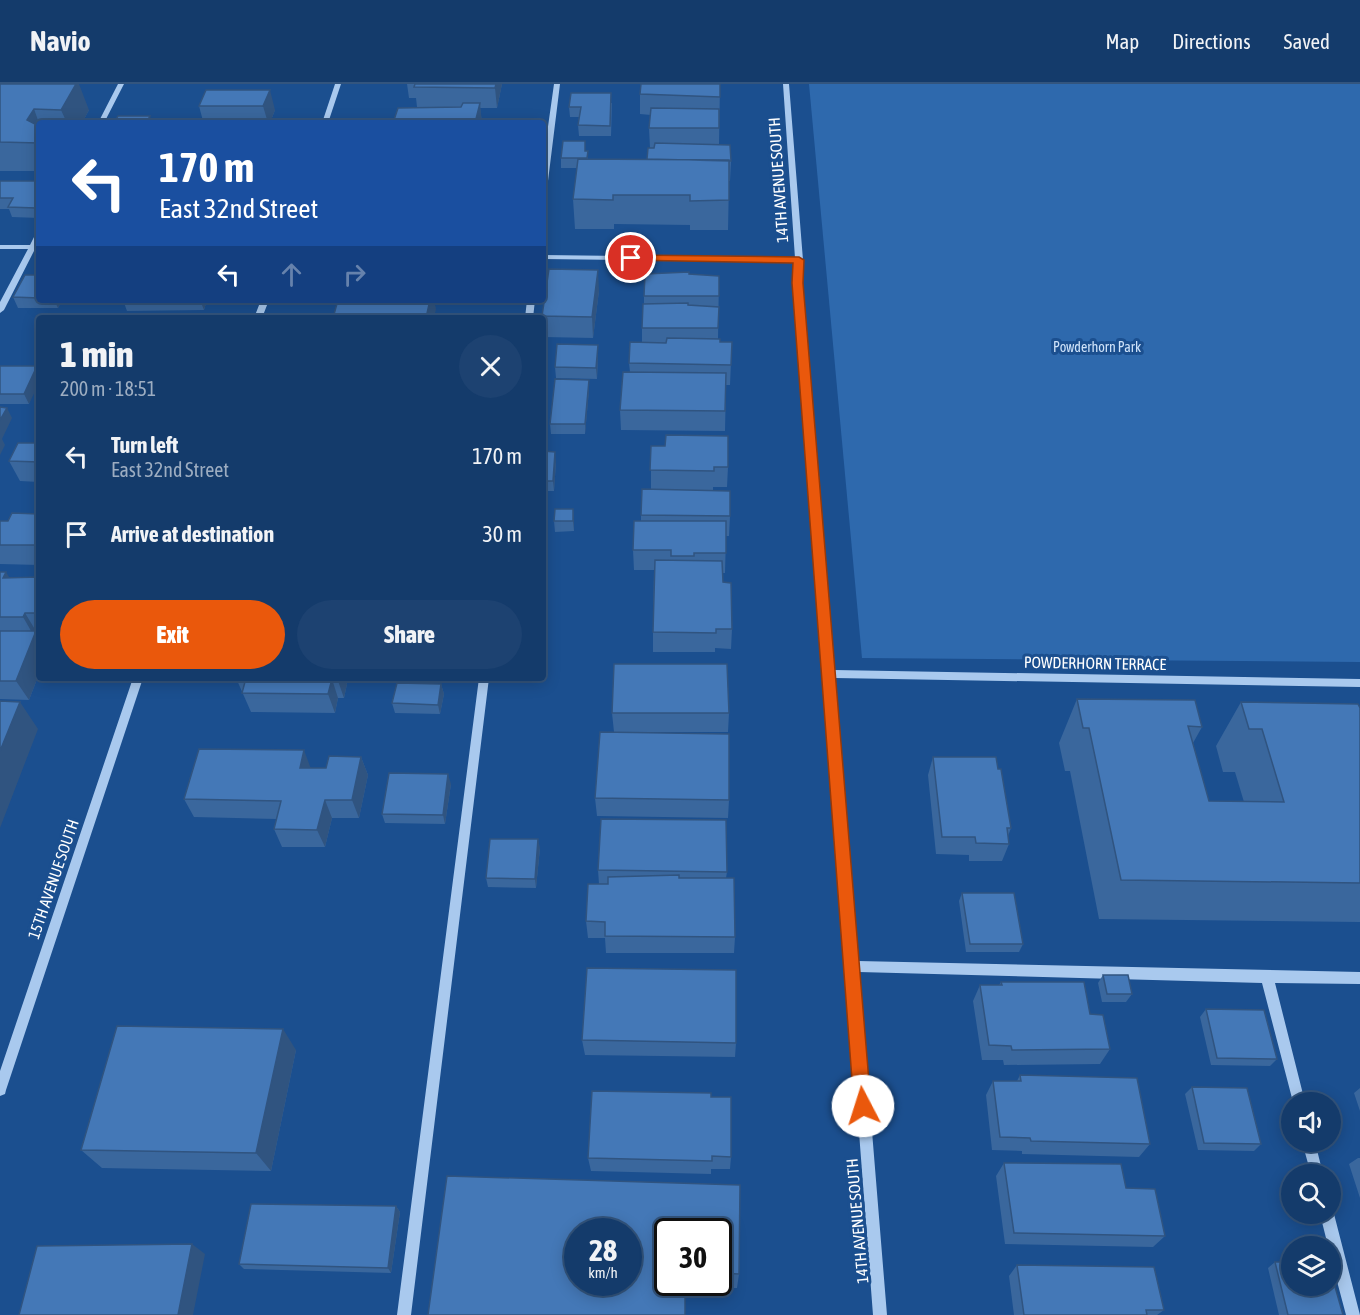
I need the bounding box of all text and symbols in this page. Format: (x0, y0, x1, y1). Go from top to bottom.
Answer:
text: Navio (30, 25, 91, 57)
text: Map (1105, 29, 1139, 53)
text: Directions (1172, 29, 1251, 53)
text: Saved (1284, 29, 1330, 53)
street label: 14TH AVENUE SOUTH (765, 117, 791, 243)
text: 170 m (159, 143, 254, 191)
icon: left (60, 144, 138, 222)
text: East 32nd Street (159, 193, 318, 224)
pin (605, 232, 656, 283)
icon: arrive (614, 241, 647, 274)
icon: left (212, 258, 245, 291)
icon: ahead (275, 258, 308, 291)
icon: right (338, 258, 371, 291)
text: 1 min (60, 333, 134, 375)
button: close (459, 335, 522, 398)
park label: Powderhorn Park (1053, 339, 1141, 355)
text: 200 m · 18:51 (60, 377, 156, 400)
text: Turn left (111, 432, 178, 458)
icon: left (60, 440, 93, 473)
text: 170 m (472, 443, 522, 469)
text: East 32nd Street (111, 458, 229, 481)
icon: arrive (60, 518, 93, 551)
text: Arrive at destination (111, 521, 274, 547)
text: 30 m (482, 521, 522, 547)
button: Exit (60, 600, 285, 669)
button: Share (297, 600, 522, 669)
street label: POWDERHORN TERRACE (1024, 653, 1167, 673)
street label: 15TH AVENUE SOUTH (24, 817, 82, 941)
position arrow (831, 1074, 895, 1138)
map controls (1281, 1092, 1341, 1296)
button: sound (1281, 1092, 1341, 1152)
street label: 14TH AVENUE SOUTH (843, 1158, 871, 1284)
button: search (1281, 1164, 1341, 1224)
speed limit sign: 30 (654, 1218, 732, 1296)
text: 28 (589, 1233, 617, 1267)
button: layers (1281, 1236, 1341, 1296)
text: km/h (588, 1264, 618, 1281)

